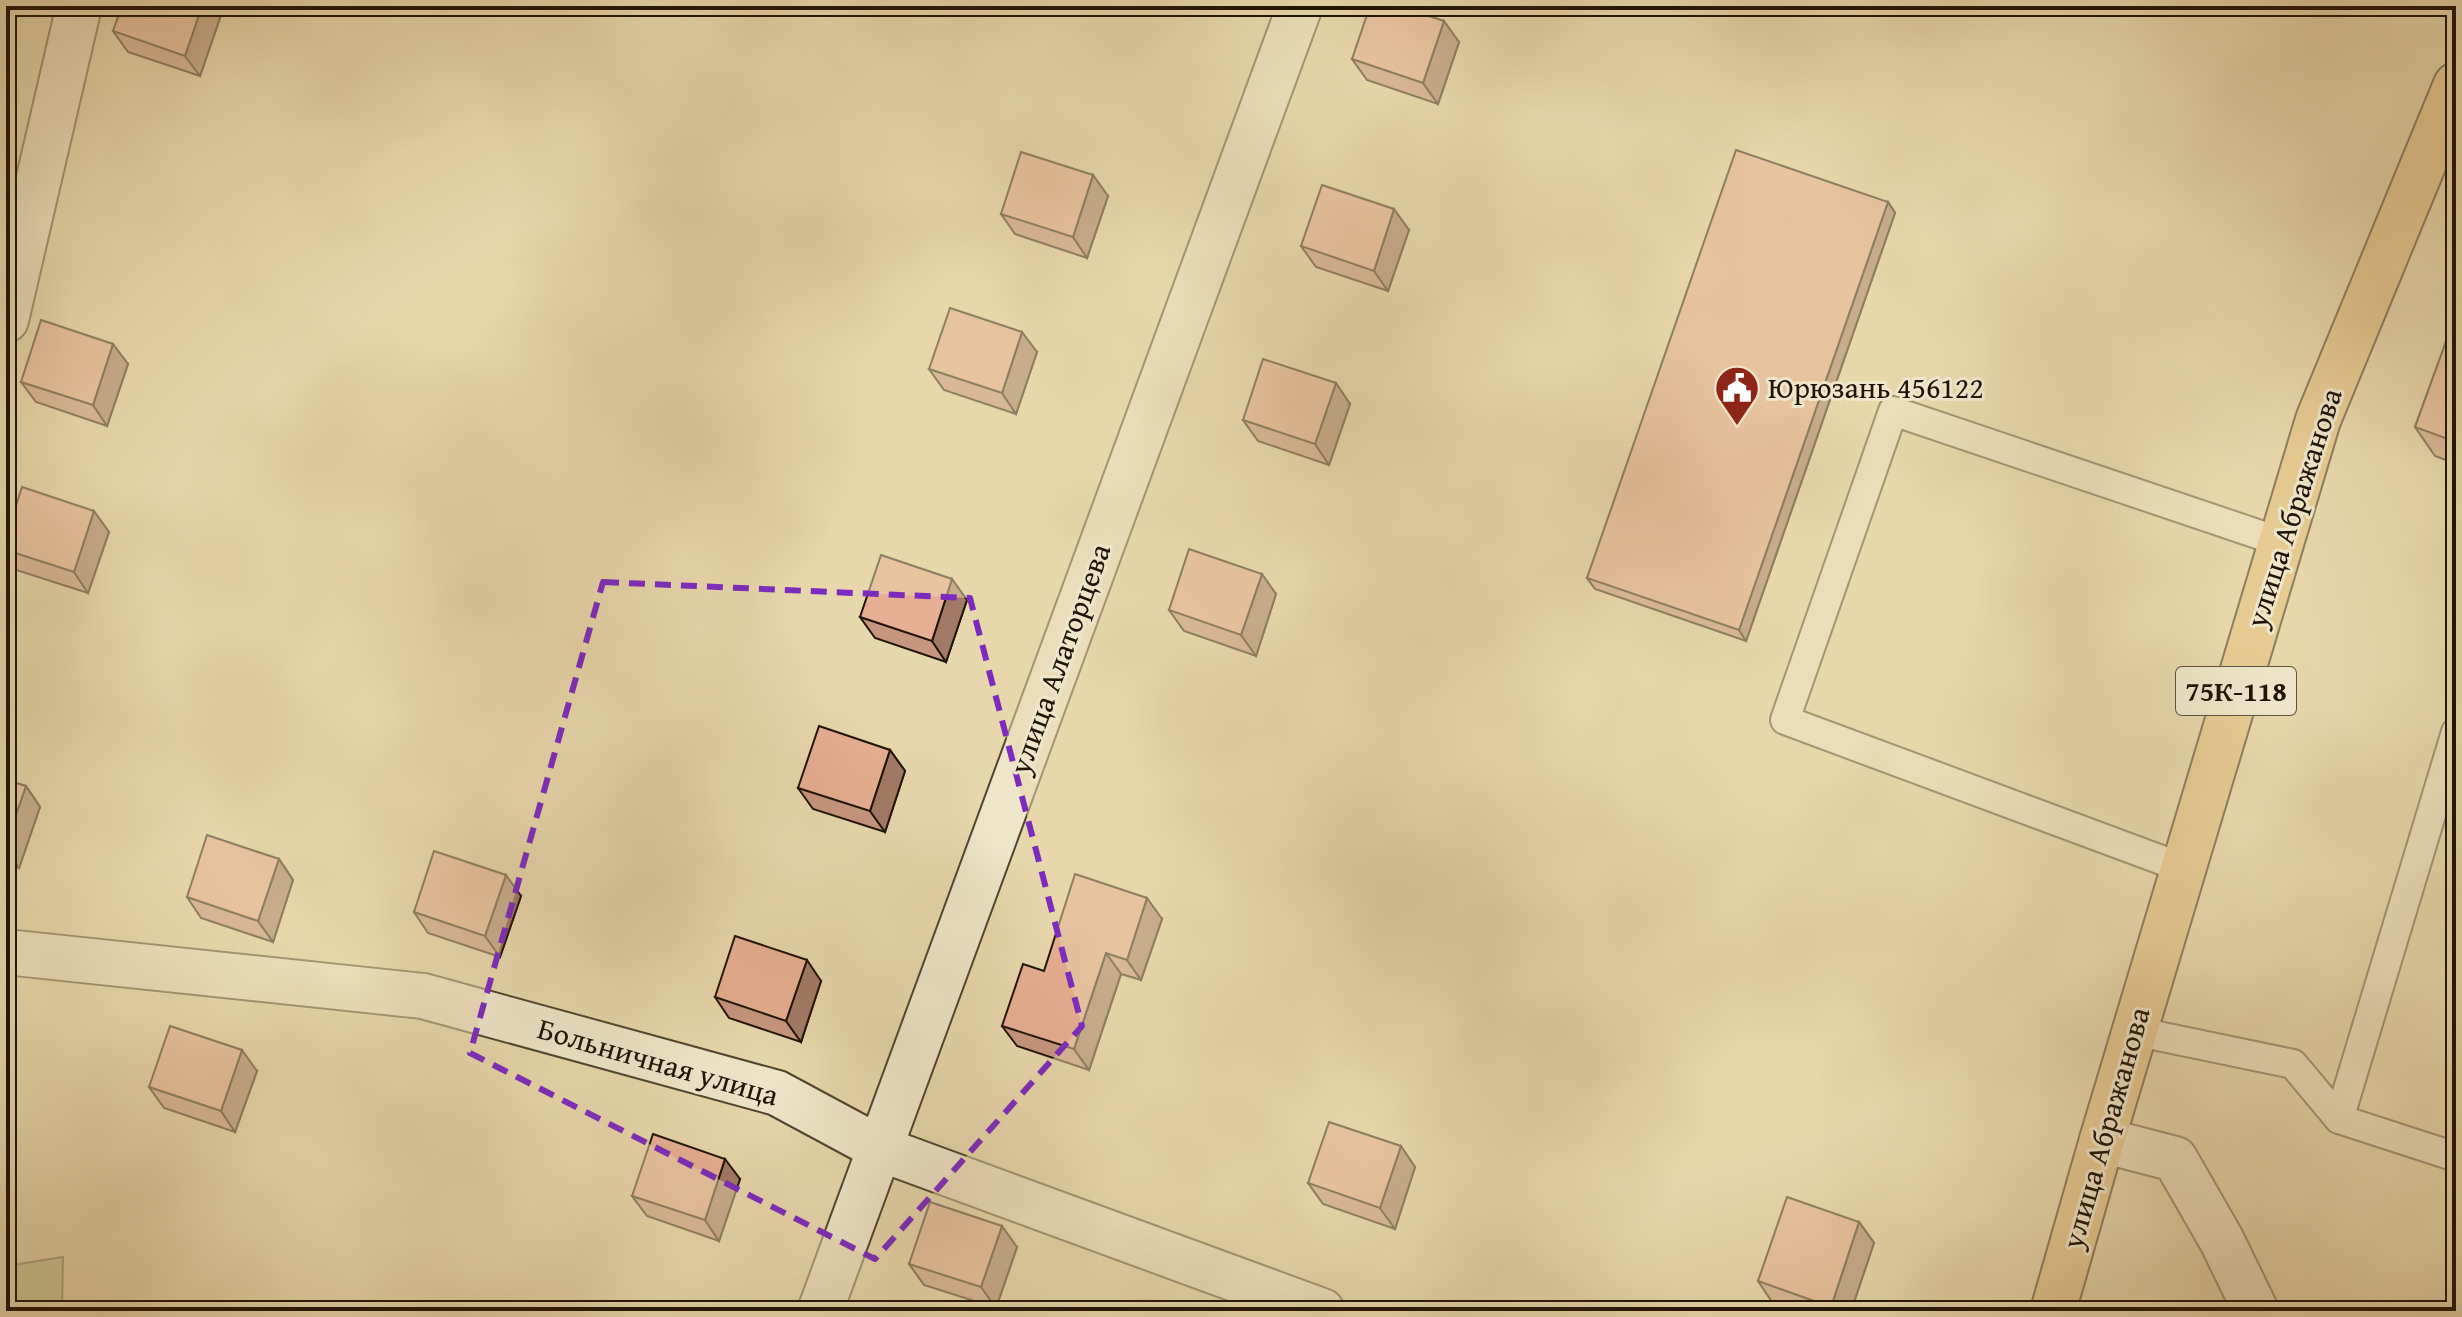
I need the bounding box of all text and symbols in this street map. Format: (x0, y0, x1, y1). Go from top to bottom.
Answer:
public building icon: Юрюзань 456122 (1713, 364, 1761, 427)
place label: Юрюзань 456122 (1768, 365, 1984, 409)
street label: улица Абражанова (2233, 382, 2353, 634)
street label: улица Алаторцева (997, 536, 1121, 781)
road number: 75К-118 (2176, 667, 2296, 715)
street label: улица Абражанова (2049, 1001, 2161, 1255)
street label: Больничная улица (533, 1006, 785, 1117)

